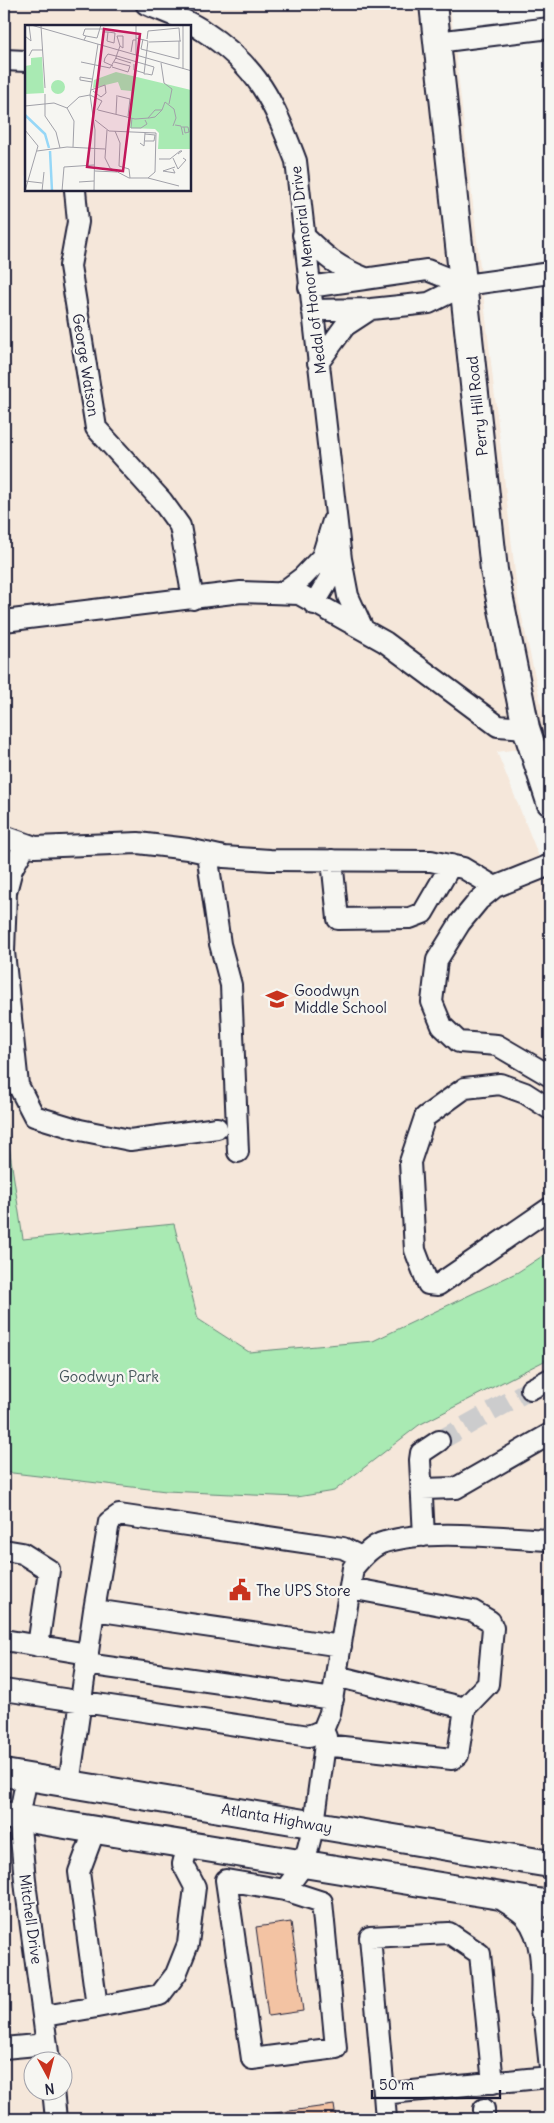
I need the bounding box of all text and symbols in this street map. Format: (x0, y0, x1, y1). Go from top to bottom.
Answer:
inset map (25, 25, 191, 191)
street label: Medal of Honor Memorial Drive (286, 165, 330, 375)
street label: George Watson (68, 312, 104, 418)
street label: Perry Hill Road (462, 355, 492, 457)
place label: Goodwyn Middle School (294, 981, 387, 1017)
school or university icon: Goodwyn Middle School (264, 986, 290, 1012)
park label: Goodwyn Park (59, 1367, 159, 1386)
public building icon: The UPS Store (227, 1577, 253, 1603)
place label: The UPS Store (256, 1581, 351, 1600)
street label: Atlanta Highway (220, 1799, 334, 1837)
street label: Mitchell Drive (15, 1873, 47, 1965)
north arrow (22, 2050, 72, 2100)
scale bar (372, 2068, 499, 2100)
text: 50 m (379, 2075, 414, 2094)
text: N (44, 2079, 55, 2098)

